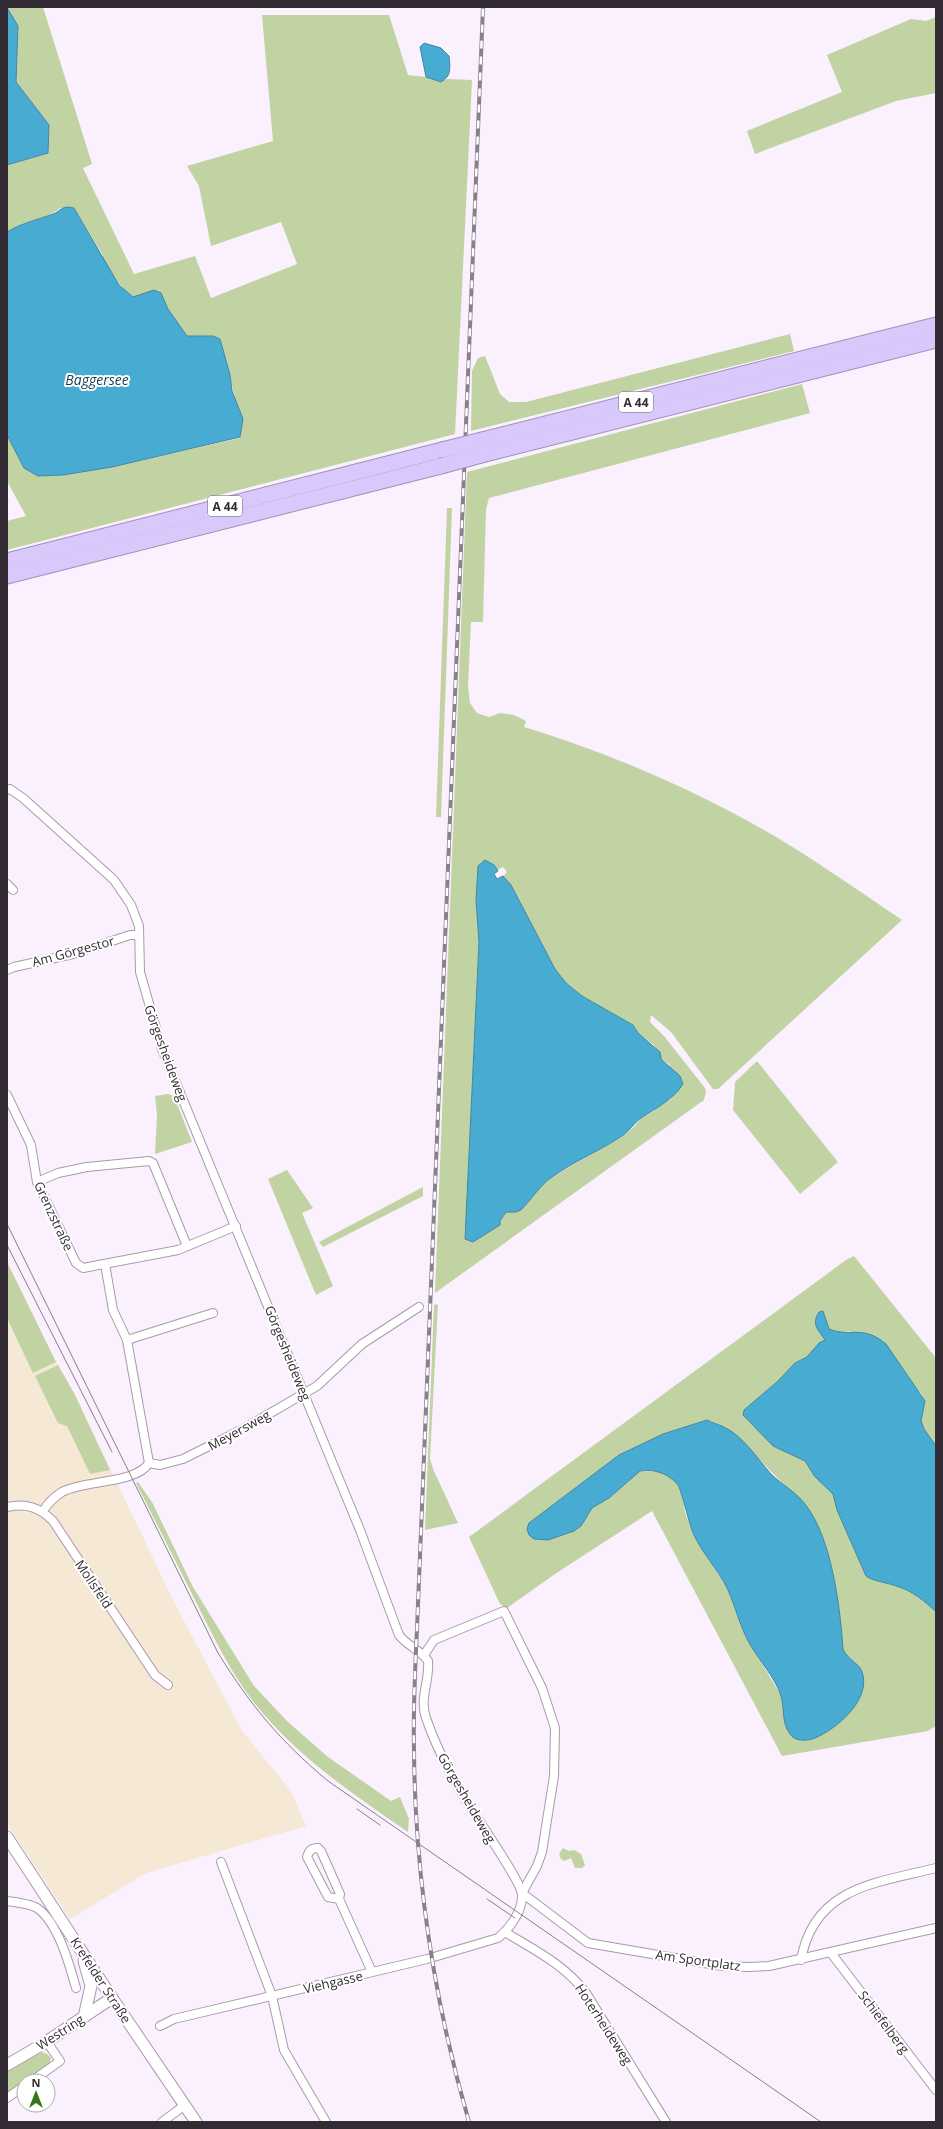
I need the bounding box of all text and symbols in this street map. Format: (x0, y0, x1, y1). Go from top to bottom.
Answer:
water label: Baggersee (65, 370, 129, 389)
road number: A 44 (619, 392, 653, 412)
road number: A 44 (208, 496, 242, 516)
street label: Am Görgestor (30, 931, 117, 971)
street label: Görgesheideweg (140, 1002, 192, 1104)
street label: Grenzstraße (30, 1178, 78, 1254)
street label: Görgesheideweg (261, 1303, 315, 1403)
street label: Meyersweg (205, 1405, 273, 1455)
street label: Mollsfeld (71, 1556, 117, 1612)
street label: Görgesheideweg (434, 1750, 500, 1846)
street label: Krefelder Straße (66, 1934, 136, 2026)
street label: Am Sportplatz (654, 1945, 742, 1975)
street label: Viehgasse (302, 1966, 364, 1998)
street label: Hoterheideweg (571, 1980, 637, 2068)
street label: Schiefelberg (854, 1987, 914, 2057)
street label: Westring (33, 2010, 87, 2054)
north arrow (16, 2073, 56, 2113)
text: N (32, 2075, 40, 2090)

